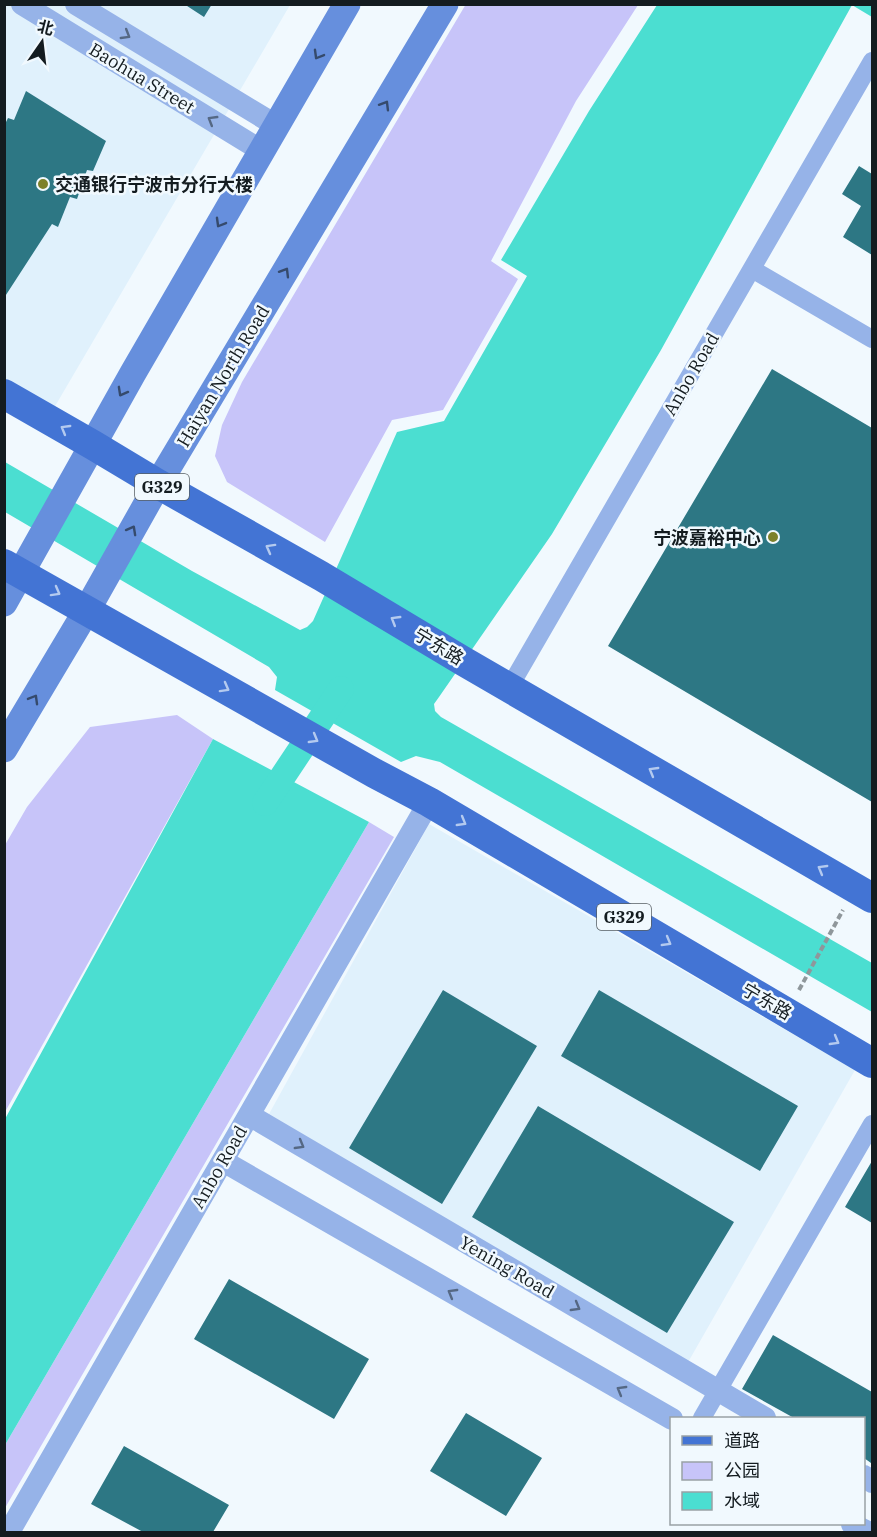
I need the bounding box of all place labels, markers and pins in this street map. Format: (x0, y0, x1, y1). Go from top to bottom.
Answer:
place label: 交通银行宁波市分行大楼 (55, 173, 253, 196)
marker: 交通银行宁波市分行大楼 (36, 177, 50, 191)
place label: 宁波嘉裕中心 (653, 526, 761, 549)
marker: 宁波嘉裕中心 (766, 530, 780, 544)

